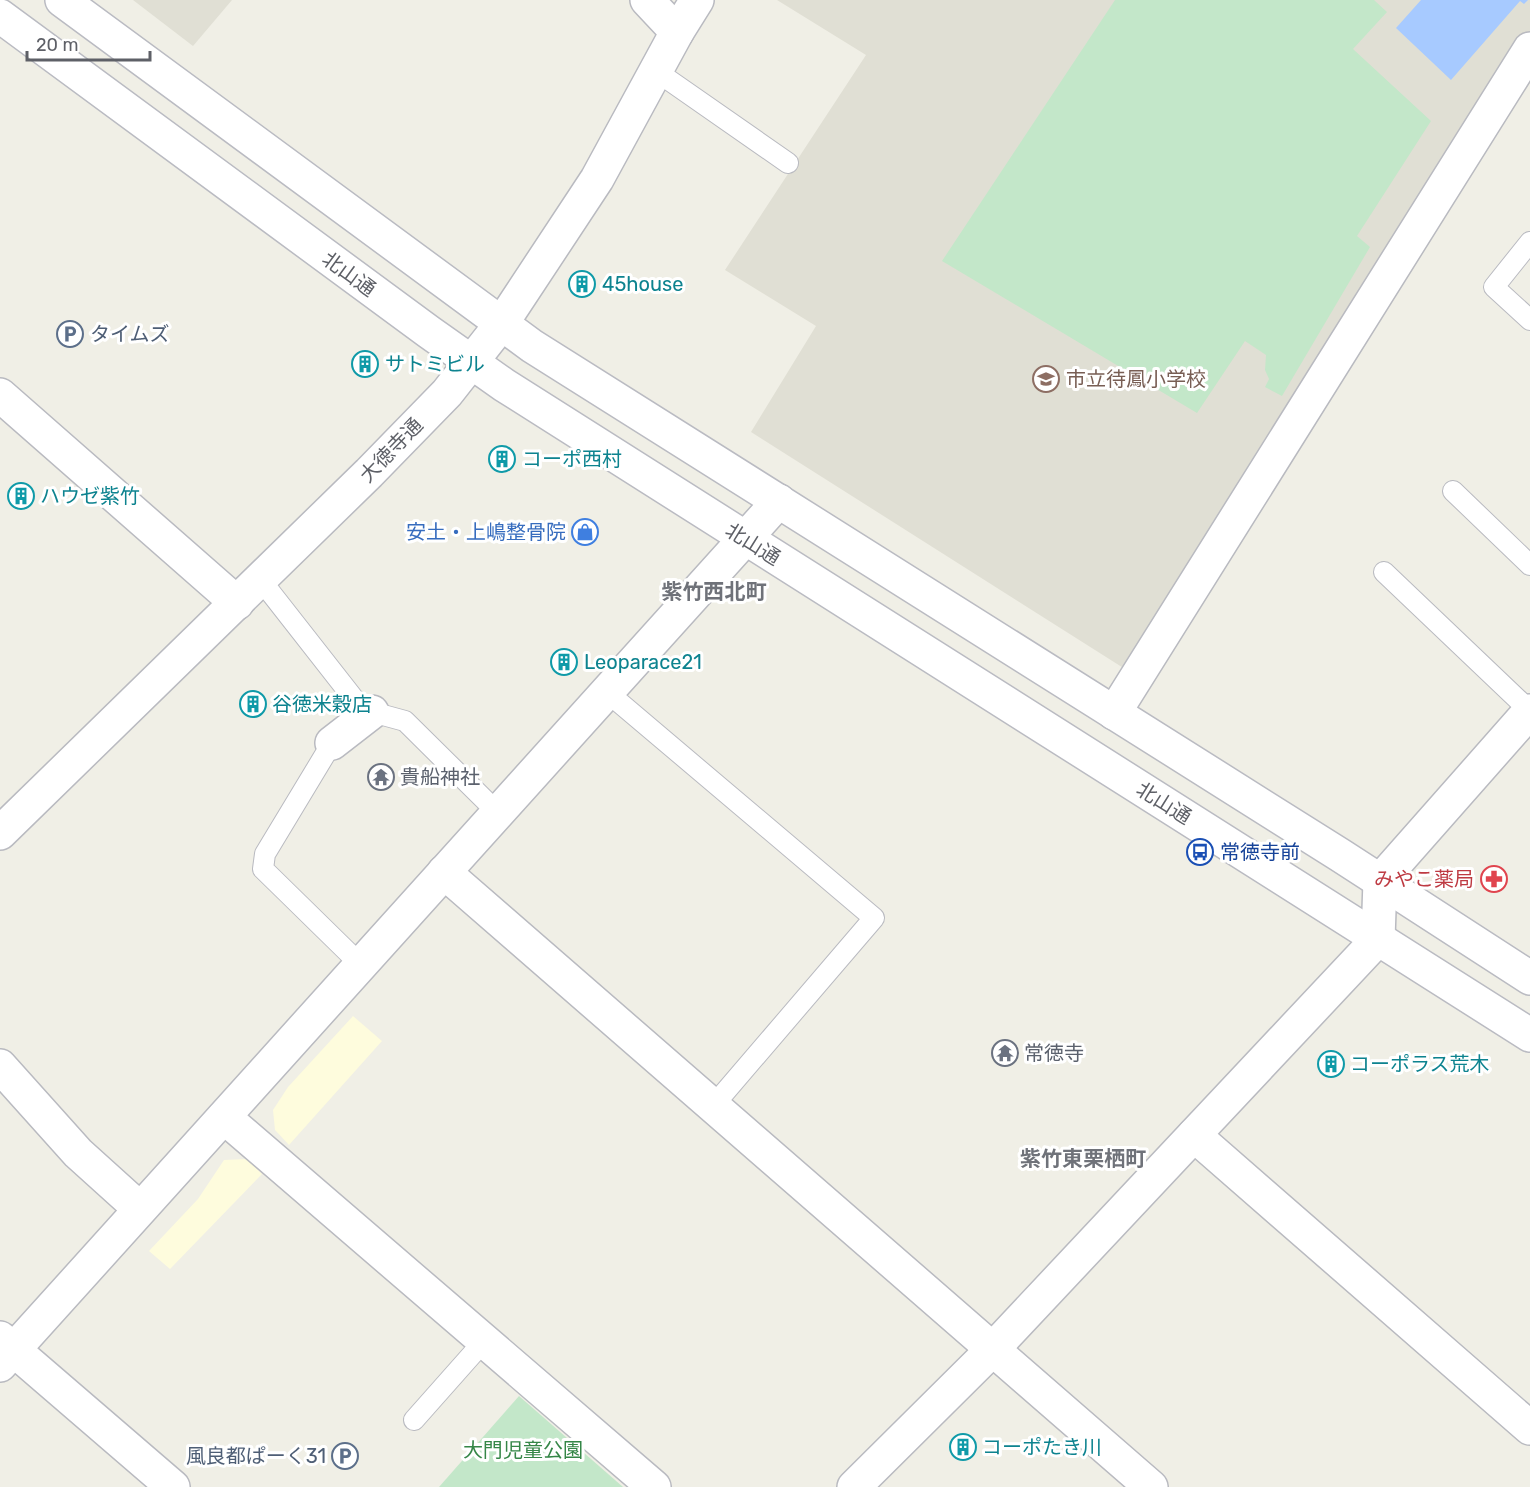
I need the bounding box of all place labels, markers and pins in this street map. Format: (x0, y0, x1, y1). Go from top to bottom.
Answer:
building icon: 45house (567, 269, 597, 299)
place label: 45house (602, 272, 683, 296)
parking icon: タイムズ (55, 319, 85, 349)
place label: タイムズ (90, 322, 170, 346)
building icon: サトミビル (350, 349, 380, 379)
place label: サトミビル (385, 352, 485, 376)
school or university icon: 市立待鳳小学校 (1031, 364, 1061, 394)
place label: 市立待鳳小学校 (1066, 367, 1206, 391)
building icon: コーポ西村 (487, 444, 517, 474)
place label: コーポ西村 (522, 447, 622, 471)
building icon: ハウゼ紫竹 (6, 481, 36, 511)
place label: ハウゼ紫竹 (40, 484, 140, 508)
shop icon: 安土・上嶋整骨院 (570, 517, 600, 547)
place label: 安土・上嶋整骨院 (406, 520, 566, 544)
building icon: Leoparace21 (549, 647, 579, 677)
place label: Leoparace21 (584, 650, 702, 674)
building icon: 谷徳米穀店 (238, 689, 268, 719)
place label: 谷徳米穀店 (272, 692, 372, 716)
temple icon: 貴船神社 (366, 762, 396, 792)
place label: 貴船神社 (400, 765, 480, 789)
bus stop icon: 常徳寺前 (1185, 837, 1215, 867)
place label: 常徳寺前 (1220, 840, 1300, 864)
pharmacy icon: みやこ薬局 (1479, 864, 1509, 894)
place label: みやこ薬局 (1374, 867, 1474, 891)
temple icon: 常徳寺 (990, 1038, 1020, 1068)
place label: 常徳寺 (1024, 1041, 1084, 1065)
building icon: コーポラス荒木 (1316, 1049, 1346, 1079)
place label: コーポラス荒木 (1350, 1052, 1490, 1076)
building icon: コーポたき川 (948, 1432, 978, 1462)
place label: コーポたき川 (982, 1435, 1102, 1459)
parking icon: 風良都ぱーく31 (330, 1441, 360, 1471)
place label: 風良都ぱーく31 (186, 1444, 326, 1468)

